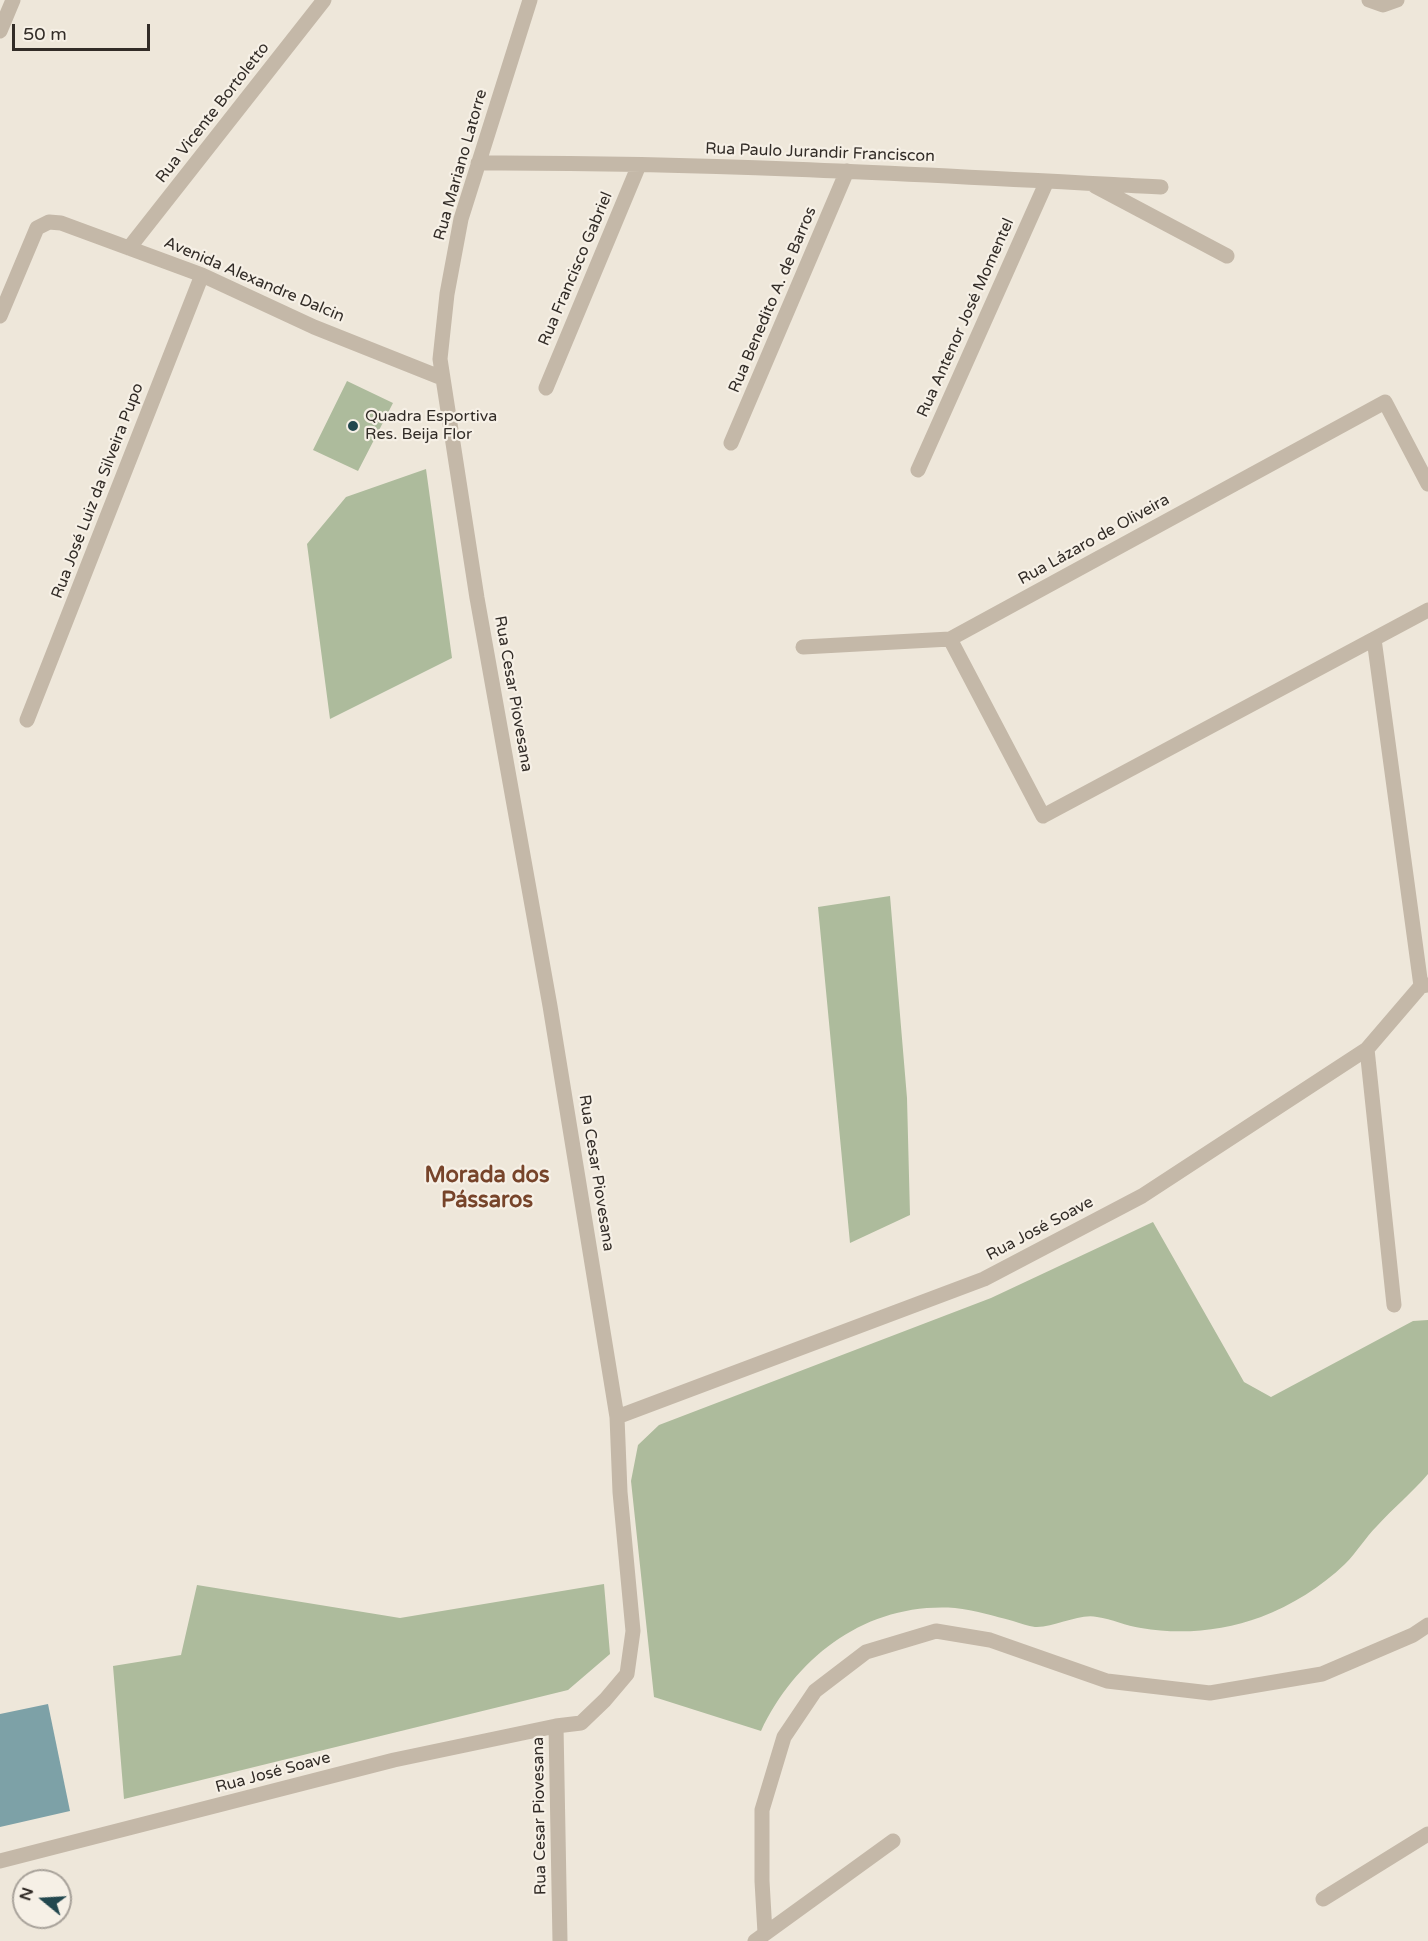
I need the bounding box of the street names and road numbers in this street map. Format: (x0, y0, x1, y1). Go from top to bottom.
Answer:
street label: Rua Vicente Bortoletto (152, 39, 274, 187)
street label: Rua Mariano Latorre (430, 87, 492, 243)
street label: Rua Paulo Jurandir Franciscon (705, 139, 935, 167)
street label: Rua Francisco Gabriel (535, 189, 617, 349)
street label: Rua Benedito A. de Barros (725, 204, 821, 396)
street label: Rua Antenor José Momentel (913, 215, 1019, 421)
street label: Avenida Alexandre Dalcin (161, 233, 347, 327)
street label: Rua José Luiz da Silveira Pupo (48, 381, 148, 601)
street label: Rua Lázaro de Oliveira (1015, 490, 1173, 590)
street label: Rua Cesar Piovesana (490, 614, 536, 774)
street label: Rua Cesar Piovesana (574, 1093, 618, 1253)
street label: Rua José Soave (983, 1193, 1097, 1265)
street label: Rua Cesar Piovesana (529, 1737, 551, 1895)
street label: Rua José Soave (213, 1748, 333, 1798)

